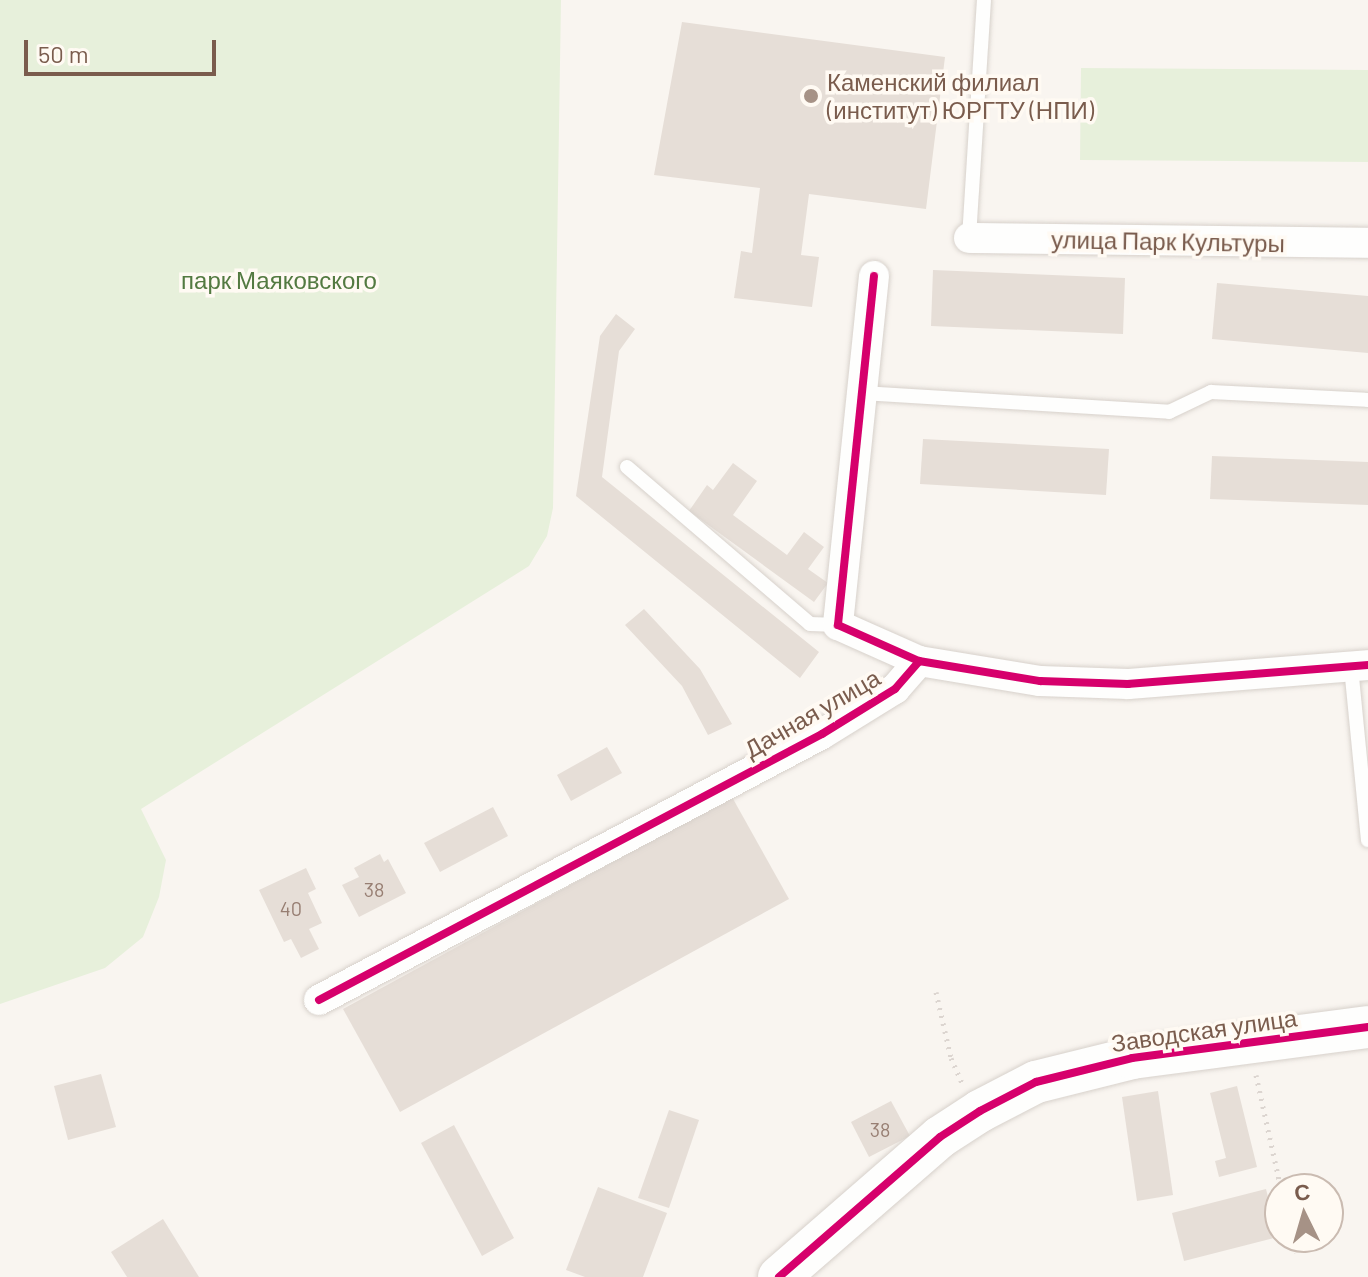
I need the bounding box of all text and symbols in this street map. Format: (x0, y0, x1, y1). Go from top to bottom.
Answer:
scale bar (28, 24, 220, 74)
text: 50 m (38, 39, 89, 68)
place label: Каменский филиал (институт) ЮРГТУ (НПИ) (827, 68, 1094, 124)
marker: Каменский филиал (институт) ЮРГТУ (НПИ) (802, 87, 820, 105)
street label: улица Парк Культуры (1051, 225, 1285, 257)
park label: парк Маяковского (181, 266, 377, 294)
street label: Дачная улица (739, 663, 885, 763)
house number: 38 (364, 877, 384, 901)
house number: 40 (280, 896, 302, 920)
street label: Заводская улица (1109, 1003, 1299, 1057)
house number: 38 (870, 1117, 890, 1141)
north arrow (1264, 1173, 1344, 1253)
text: С (1293, 1177, 1311, 1205)

